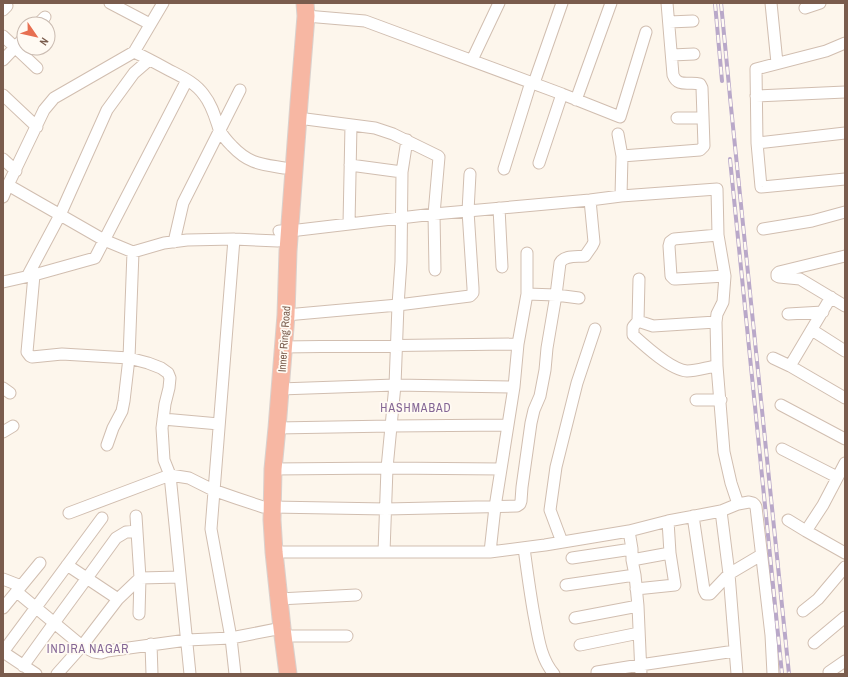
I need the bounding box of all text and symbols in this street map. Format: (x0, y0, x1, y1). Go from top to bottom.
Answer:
north arrow (16, 16, 56, 56)
text: N (37, 35, 52, 48)
street label: Inner Ring Road (275, 305, 293, 373)
district label: HASHMABAD (380, 400, 452, 416)
district label: INDIRA NAGAR (47, 641, 129, 657)

